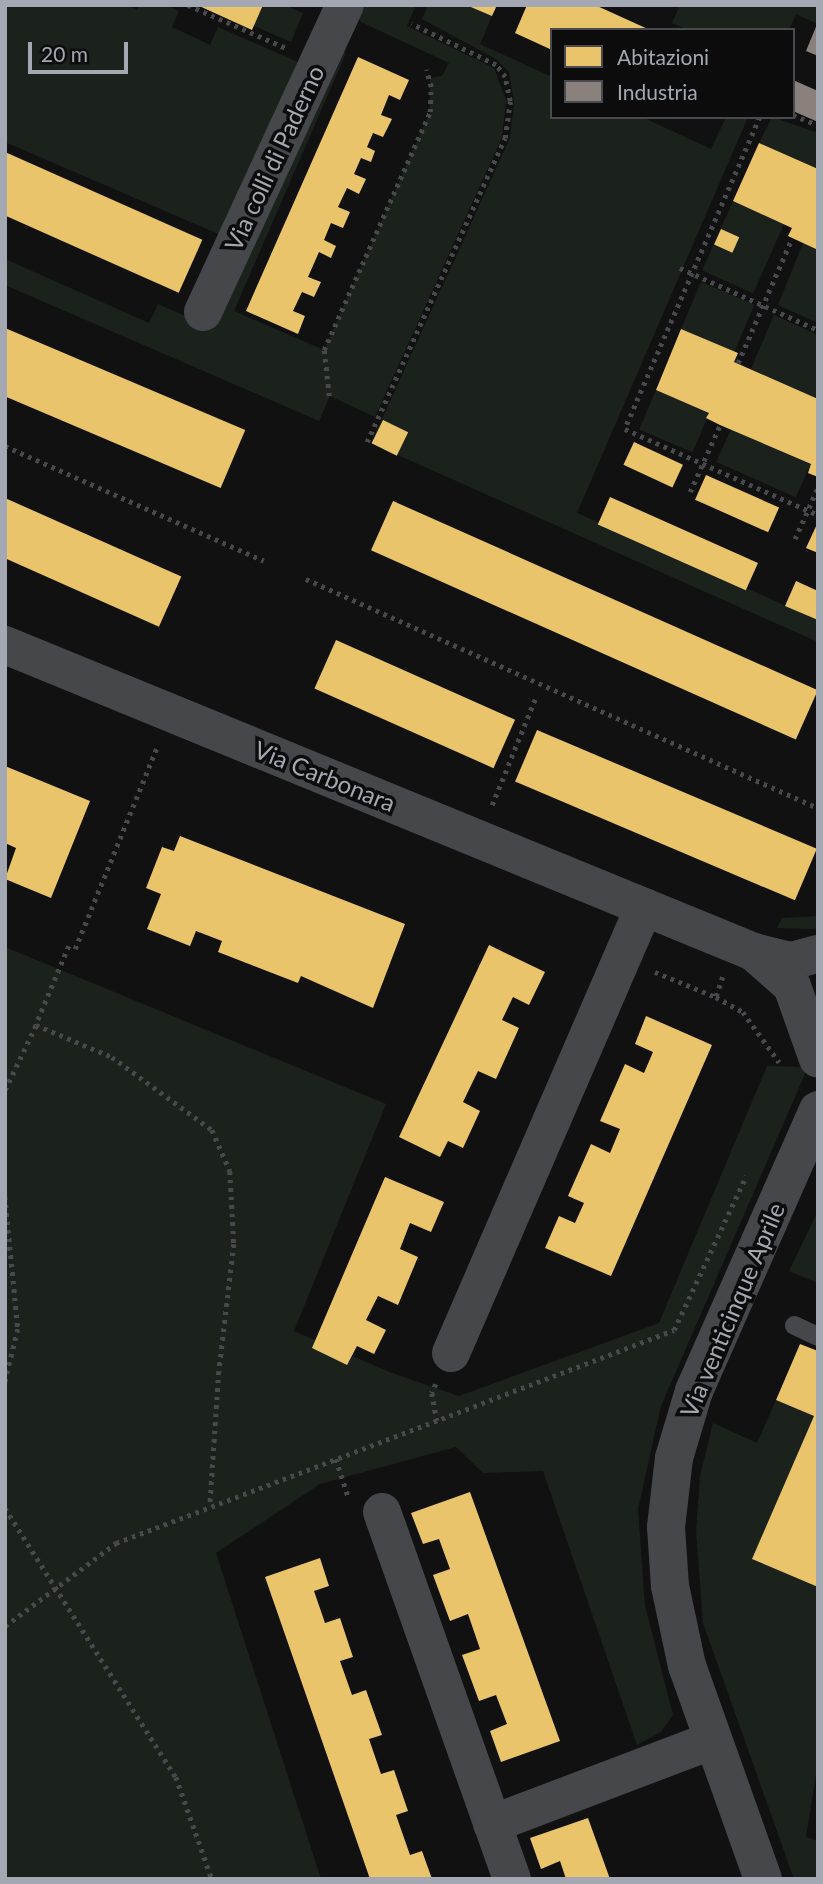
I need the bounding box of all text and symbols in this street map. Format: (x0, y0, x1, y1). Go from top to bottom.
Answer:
scale bar (32, 28, 131, 72)
legend (550, 28, 795, 119)
text: 20 m (41, 41, 88, 66)
text: Abitazioni (617, 44, 709, 69)
street label: Via colli di Paderno (218, 61, 330, 255)
text: Industria (617, 79, 698, 104)
street label: Via Carbonara (250, 735, 400, 817)
street label: Via venticinque Aprile (674, 1198, 790, 1422)

